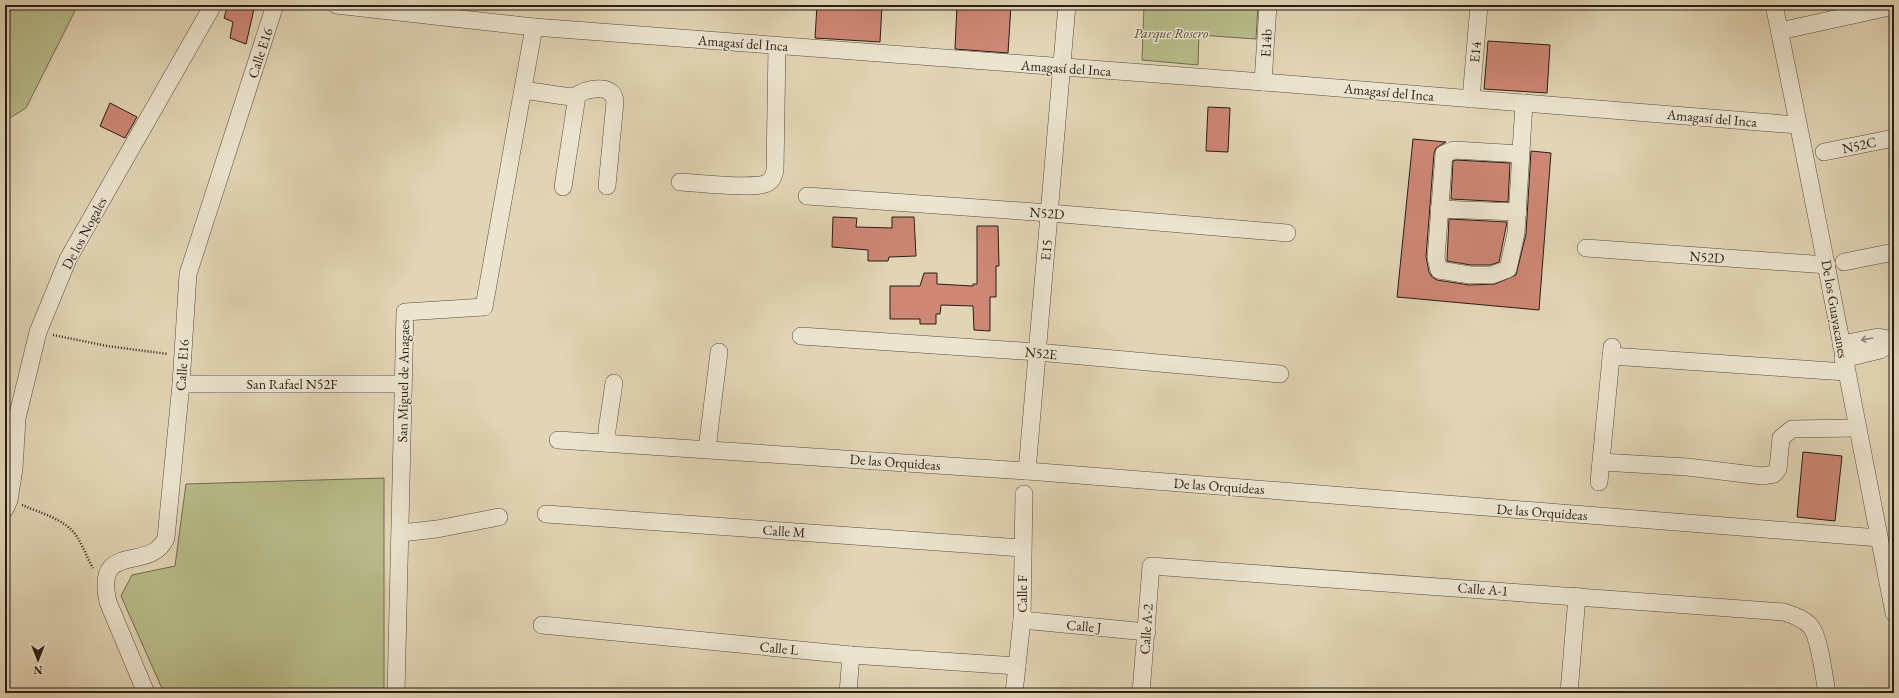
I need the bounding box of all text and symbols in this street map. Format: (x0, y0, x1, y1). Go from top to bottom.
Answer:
park label: Parque Rosero (1134, 24, 1209, 43)
street label: Calle E16 (243, 25, 277, 80)
street label: E14b (1256, 28, 1276, 58)
street label: Amagasí del Inca (696, 31, 789, 55)
street label: E14 (1465, 40, 1485, 63)
street label: Amagasí del Inca (1019, 56, 1112, 80)
street label: Amagasí del Inca (1342, 79, 1435, 105)
street label: Amagasí del Inca (1665, 105, 1758, 131)
street label: N52C (1840, 133, 1878, 157)
street label: De los Nogales (57, 193, 111, 272)
street label: N52D (1029, 203, 1066, 223)
street label: E15 (1036, 239, 1056, 261)
street label: N52D (1689, 247, 1726, 267)
street label: De los Guayacanes (1818, 258, 1853, 360)
street label: San Miguel de Anagaes (393, 319, 413, 443)
one-way arrow (1861, 336, 1874, 344)
street label: Calle E16 (171, 338, 193, 391)
street label: N52E (1024, 343, 1058, 363)
street label: San Rafael N52F (247, 375, 337, 393)
street label: De las Orquideas (849, 450, 942, 474)
street label: De las Orquideas (1173, 474, 1266, 498)
street label: De las Orquideas (1496, 500, 1589, 524)
street label: Calle M (762, 521, 807, 542)
street label: Calle F (1013, 575, 1031, 613)
street label: Calle A-1 (1457, 578, 1509, 600)
street label: Calle A-2 (1135, 603, 1157, 655)
street label: Calle J (1066, 615, 1103, 637)
street label: Calle L (759, 637, 800, 659)
north arrow (18, 640, 58, 680)
text: N (33, 663, 42, 677)

